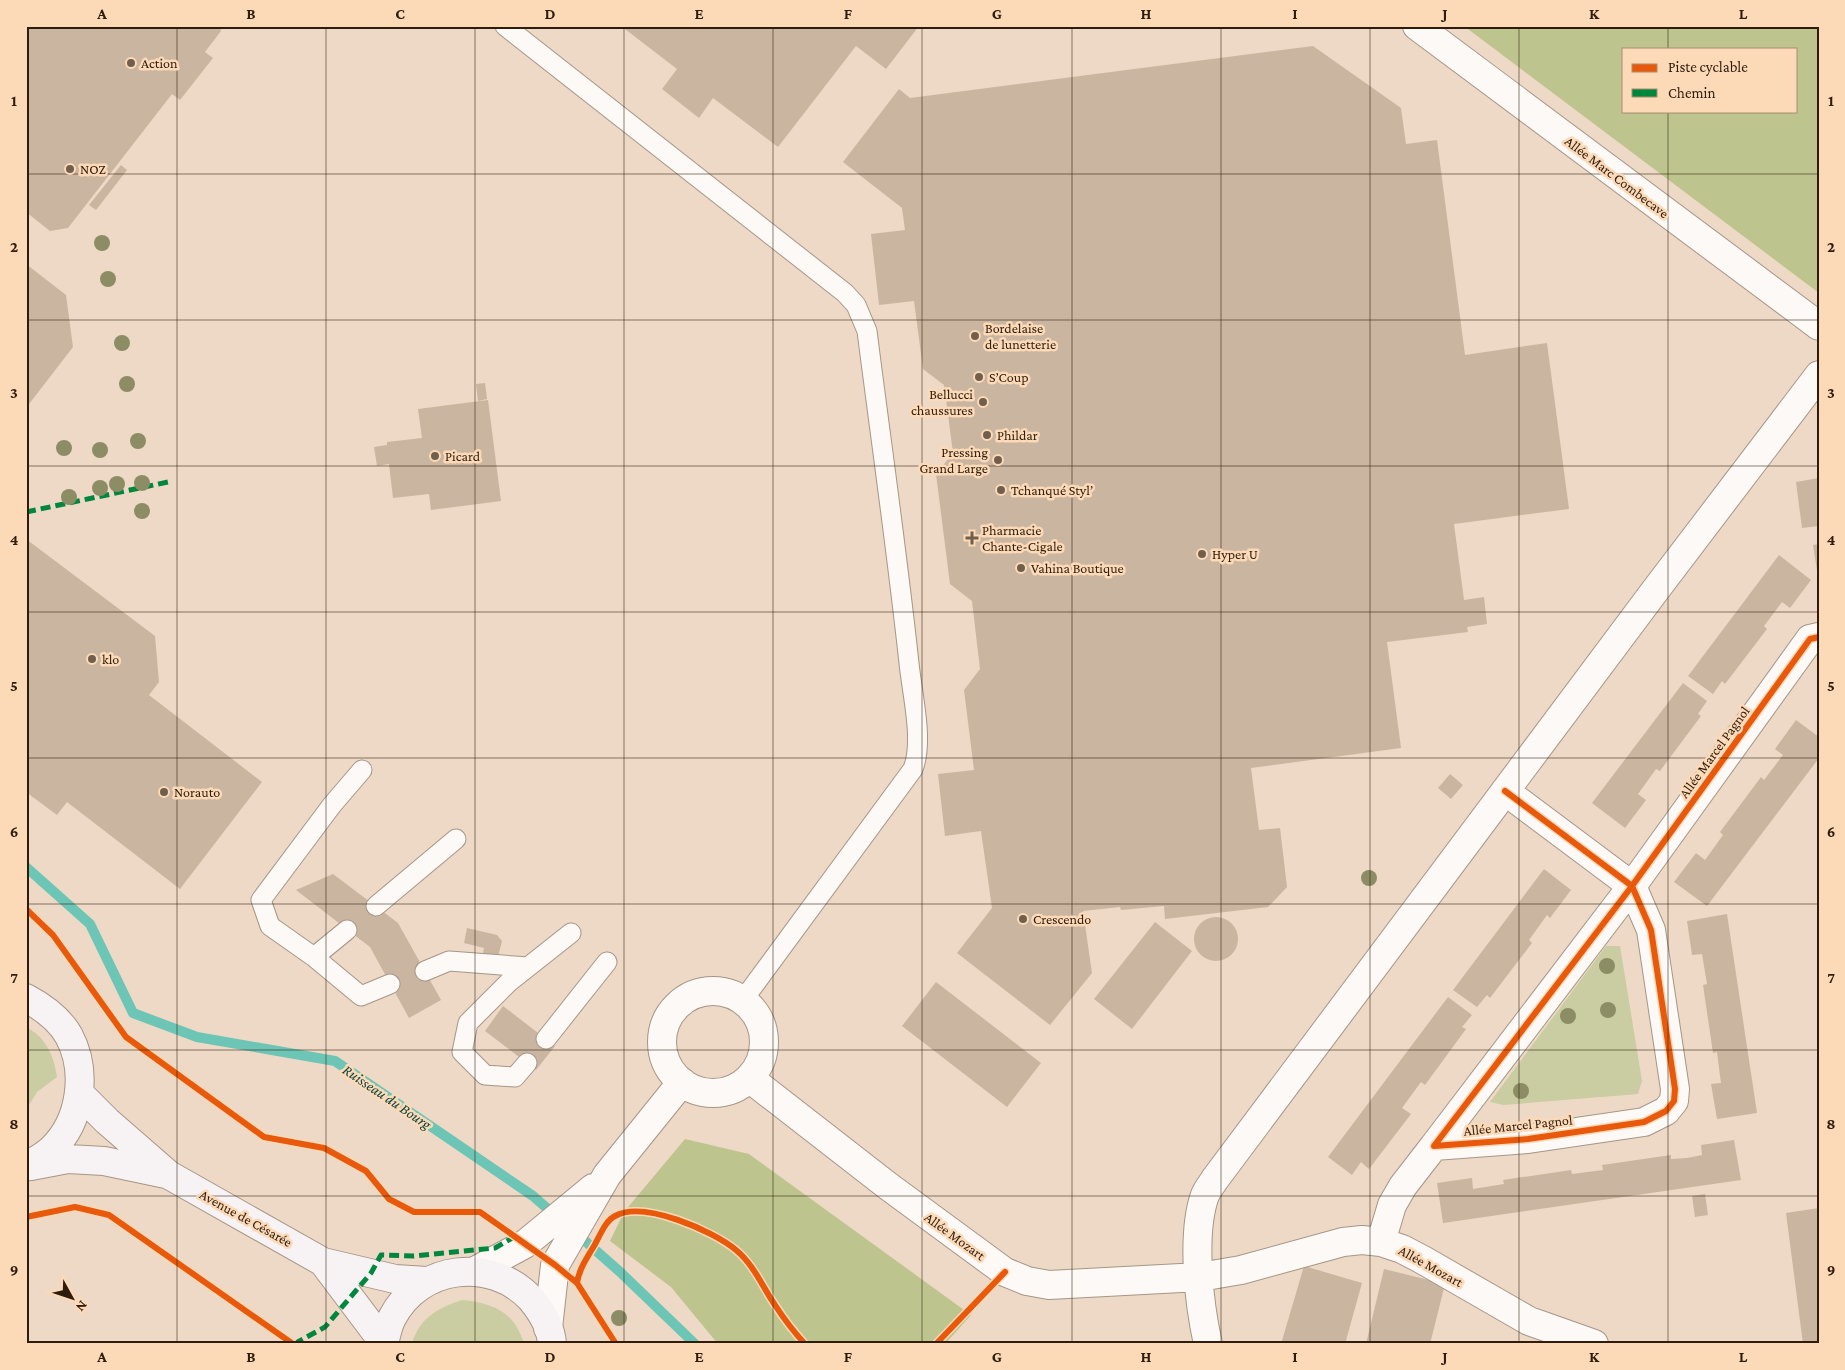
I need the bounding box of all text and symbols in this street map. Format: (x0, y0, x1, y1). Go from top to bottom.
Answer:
text: A (96, 5, 107, 22)
text: B (246, 5, 256, 22)
text: C (395, 5, 405, 22)
text: D (544, 5, 556, 22)
text: E (694, 5, 704, 22)
text: F (844, 5, 853, 22)
text: G (992, 5, 1002, 22)
text: H (1141, 5, 1152, 22)
text: I (1292, 5, 1298, 22)
text: J (1440, 5, 1448, 22)
text: K (1589, 5, 1600, 22)
text: L (1739, 5, 1748, 22)
legend (1622, 48, 1798, 112)
place label: Action (141, 55, 178, 71)
marker: Action (125, 57, 137, 69)
text: Piste cyclable (1668, 59, 1748, 76)
text: Chemin (1668, 85, 1716, 101)
text: 1 (11, 92, 17, 109)
text: 1 (1828, 92, 1834, 109)
street label: Allée Marc Combecave (1562, 133, 1672, 221)
place label: NOZ (80, 161, 106, 177)
marker: NOZ (64, 163, 76, 175)
text: 2 (10, 238, 18, 255)
text: 2 (1827, 238, 1835, 255)
place label: Bordelaise de lunetterie (985, 320, 1056, 352)
marker: Bordelaise de lunetterie (969, 330, 981, 342)
place label: S’Coup (989, 369, 1029, 385)
marker: S’Coup (973, 371, 985, 383)
text: 3 (10, 384, 18, 401)
text: 3 (1827, 384, 1835, 401)
place label: Bellucci chaussures (911, 386, 973, 418)
marker: Bellucci chaussures (977, 396, 989, 408)
place label: Phildar (997, 427, 1038, 443)
marker: Phildar (981, 429, 993, 441)
place label: Pressing Grand Large (919, 444, 988, 476)
place label: Picard (445, 448, 481, 464)
marker: Picard (429, 450, 441, 462)
marker: Pressing Grand Large (992, 454, 1004, 466)
place label: Tchanqué Styl’ (1011, 482, 1093, 498)
marker: Tchanqué Styl’ (995, 484, 1007, 496)
place label: Pharmacie Chante-Cigale (982, 522, 1063, 554)
text: 4 (10, 531, 19, 548)
text: 4 (1827, 531, 1836, 548)
marker: Pharmacie Chante-Cigale (966, 532, 978, 544)
place label: Hyper U (1212, 546, 1258, 562)
marker: Hyper U (1196, 548, 1208, 560)
place label: Vahina Boutique (1031, 560, 1124, 576)
marker: Vahina Boutique (1015, 562, 1027, 574)
place label: klo (102, 651, 119, 667)
marker: klo (86, 653, 98, 665)
text: 5 (10, 677, 18, 694)
text: 5 (1827, 677, 1835, 694)
street label: Allée Marcel Pagnol (1675, 703, 1753, 801)
place label: Norauto (174, 784, 220, 800)
marker: Norauto (158, 786, 170, 798)
text: 6 (10, 823, 18, 840)
text: 6 (1827, 823, 1835, 840)
place label: Crescendo (1033, 911, 1091, 927)
marker: Crescendo (1017, 913, 1029, 925)
text: 7 (10, 969, 18, 986)
text: 7 (1827, 969, 1835, 986)
water label: Ruisseau du Bourg (339, 1062, 435, 1133)
street label: Allée Marcel Pagnol (1463, 1111, 1574, 1139)
text: 8 (9, 1115, 19, 1132)
text: 8 (1826, 1115, 1836, 1132)
street label: Avenue de Césarée (197, 1186, 295, 1250)
street label: Allée Mozart (922, 1209, 989, 1264)
street label: Allée Mozart (1396, 1242, 1466, 1290)
text: 9 (10, 1261, 18, 1278)
text: 9 (1827, 1261, 1835, 1278)
north arrow (48, 1272, 98, 1322)
text: N (72, 1298, 91, 1316)
text: A (96, 1348, 107, 1365)
text: B (246, 1348, 256, 1365)
text: C (395, 1348, 405, 1365)
text: D (544, 1348, 556, 1365)
text: E (694, 1348, 704, 1365)
text: F (844, 1348, 853, 1365)
text: G (992, 1348, 1002, 1365)
text: H (1141, 1348, 1152, 1365)
text: I (1292, 1348, 1298, 1365)
text: J (1440, 1348, 1448, 1365)
text: K (1589, 1348, 1600, 1365)
text: L (1739, 1348, 1748, 1365)

